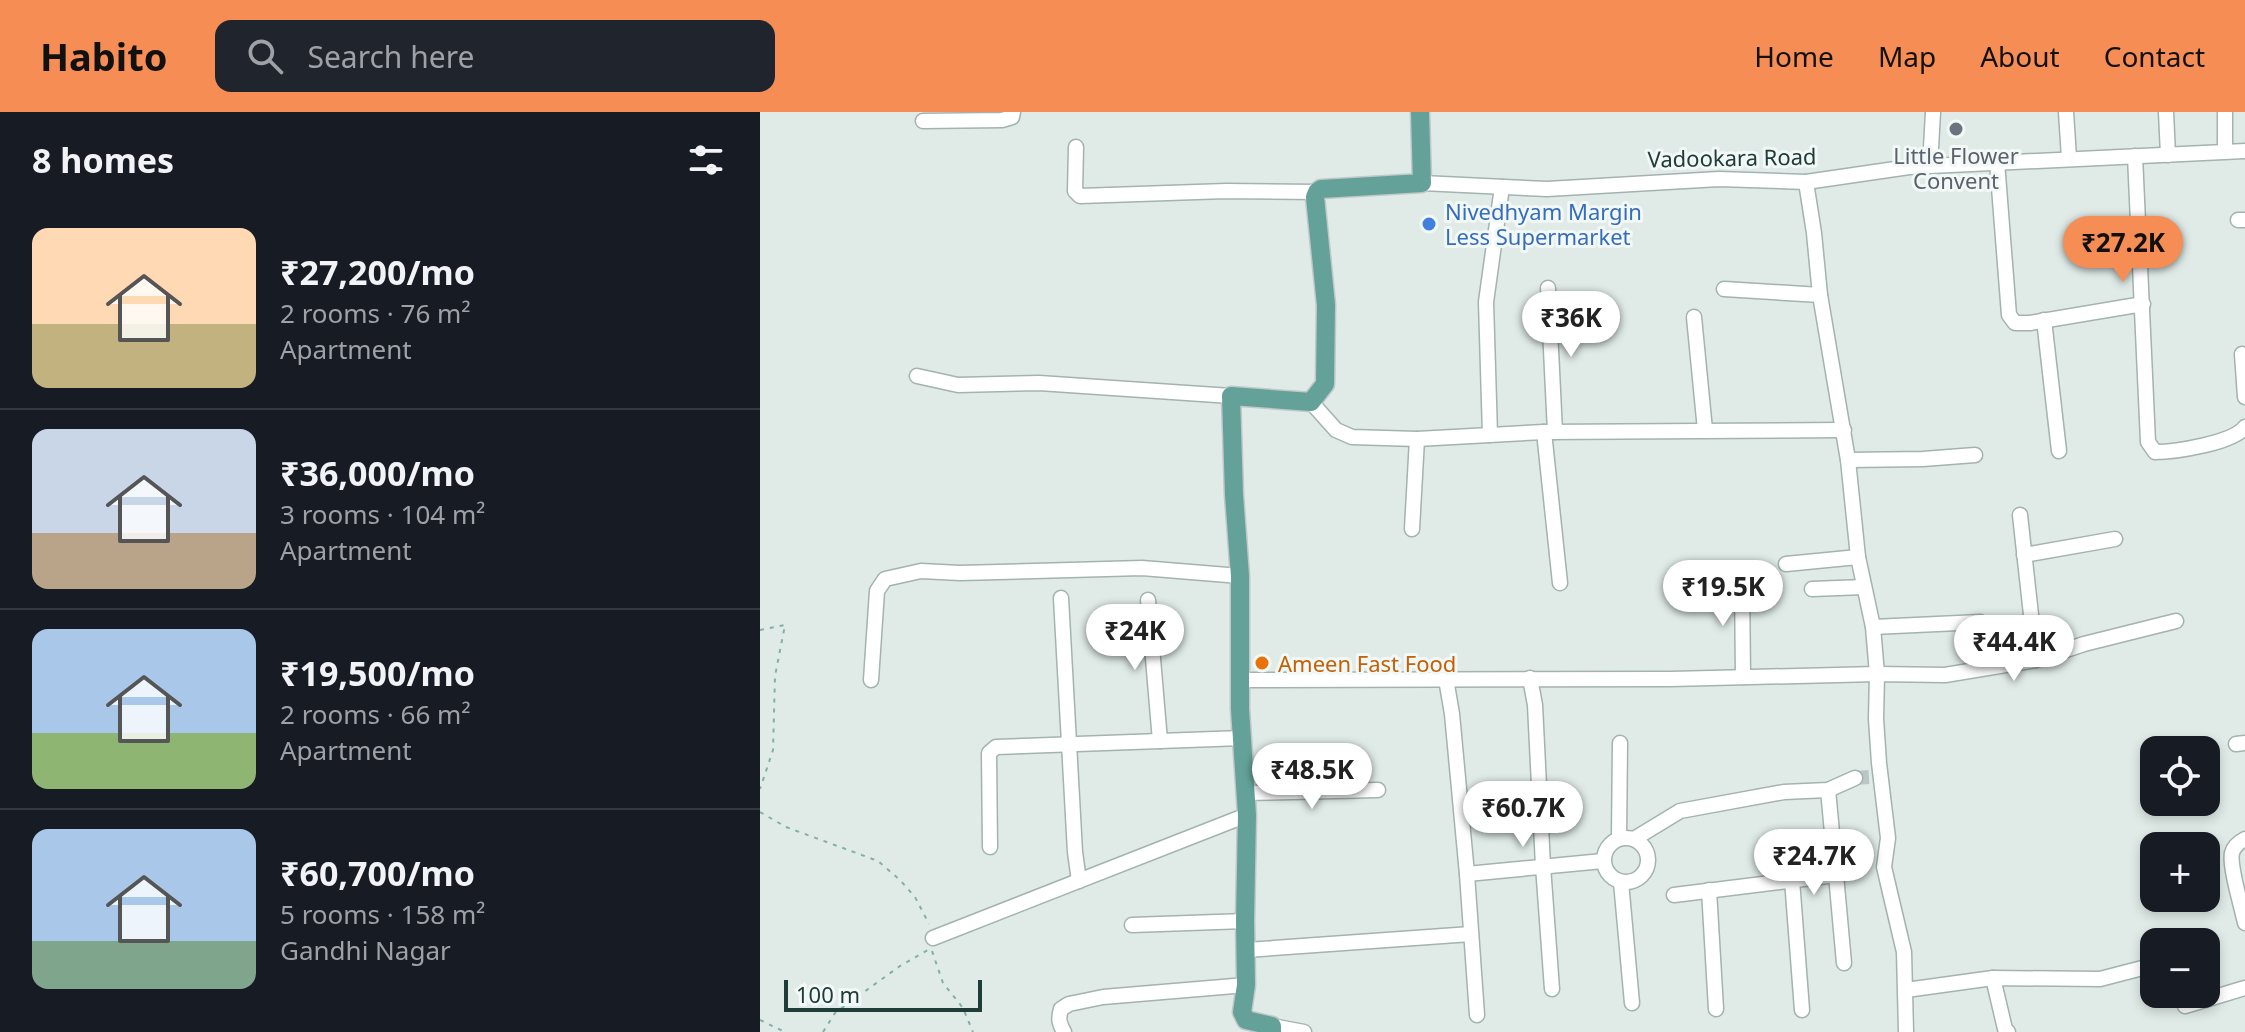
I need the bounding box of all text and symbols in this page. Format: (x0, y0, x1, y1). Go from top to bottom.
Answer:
search box (215, 20, 775, 92)
text: Habito (40, 30, 167, 82)
icon: search (243, 34, 287, 78)
text: Search here (307, 36, 474, 77)
text: Home (1754, 37, 1834, 75)
text: Map (1878, 37, 1936, 75)
text: About (1980, 37, 2060, 75)
text: Contact (2104, 37, 2205, 75)
marker: Little Flower Convent (1947, 120, 1965, 138)
text: 8 homes (32, 137, 174, 183)
icon: filters (684, 138, 728, 182)
place label: Little Flower Convent (1893, 140, 2019, 195)
street label: Vadookara Road (1647, 141, 1817, 173)
place label: Nivedhyam Margin Less Supermarket (1445, 196, 1642, 251)
marker: Nivedhyam Margin Less Supermarket (1420, 215, 1438, 233)
pin: ₹27.2K (2058, 216, 2188, 284)
text: ₹27.2K (2081, 224, 2165, 260)
text: ₹27,200/mo (280, 249, 475, 295)
icon: home (96, 260, 192, 356)
pin: ₹36K (1524, 291, 1618, 359)
text: 2 rooms · 76 m² (280, 295, 470, 331)
text: ₹36K (1540, 299, 1602, 335)
text: Apartment (280, 331, 412, 367)
text: ₹36,000/mo (280, 450, 475, 496)
icon: home (96, 461, 192, 557)
text: 3 rooms · 104 m² (280, 496, 485, 532)
text: Apartment (280, 532, 412, 568)
pin: ₹19.5K (1658, 560, 1788, 628)
text: ₹19.5K (1681, 568, 1765, 604)
pin: ₹24K (1088, 604, 1182, 672)
text: ₹24K (1104, 612, 1166, 648)
pin: ₹44.4K (1949, 615, 2079, 683)
text: ₹44.4K (1972, 623, 2056, 659)
place label: Ameen Fast Food (1278, 648, 1456, 678)
text: ₹19,500/mo (280, 650, 475, 696)
marker: Ameen Fast Food (1253, 654, 1271, 672)
icon: home (96, 661, 192, 757)
text: 2 rooms · 66 m² (280, 696, 470, 732)
text: Apartment (280, 732, 412, 768)
map controls (2140, 736, 2220, 1008)
button: locate (2140, 736, 2220, 816)
pin: ₹48.5K (1247, 743, 1377, 811)
text: ₹48.5K (1270, 751, 1354, 787)
pin: ₹60.7K (1458, 781, 1588, 849)
text: ₹60.7K (1481, 789, 1565, 825)
pin: ₹24.7K (1749, 829, 1879, 897)
button: + (2140, 832, 2220, 912)
text: ₹24.7K (1772, 837, 1856, 873)
text: ₹60,700/mo (280, 850, 475, 896)
icon: home (96, 861, 192, 957)
text: 5 rooms · 158 m² (280, 896, 485, 932)
button: − (2140, 928, 2220, 1008)
text: Gandhi Nagar (280, 932, 451, 968)
scale bar (784, 976, 982, 1012)
text: 100 m (796, 979, 860, 1009)

